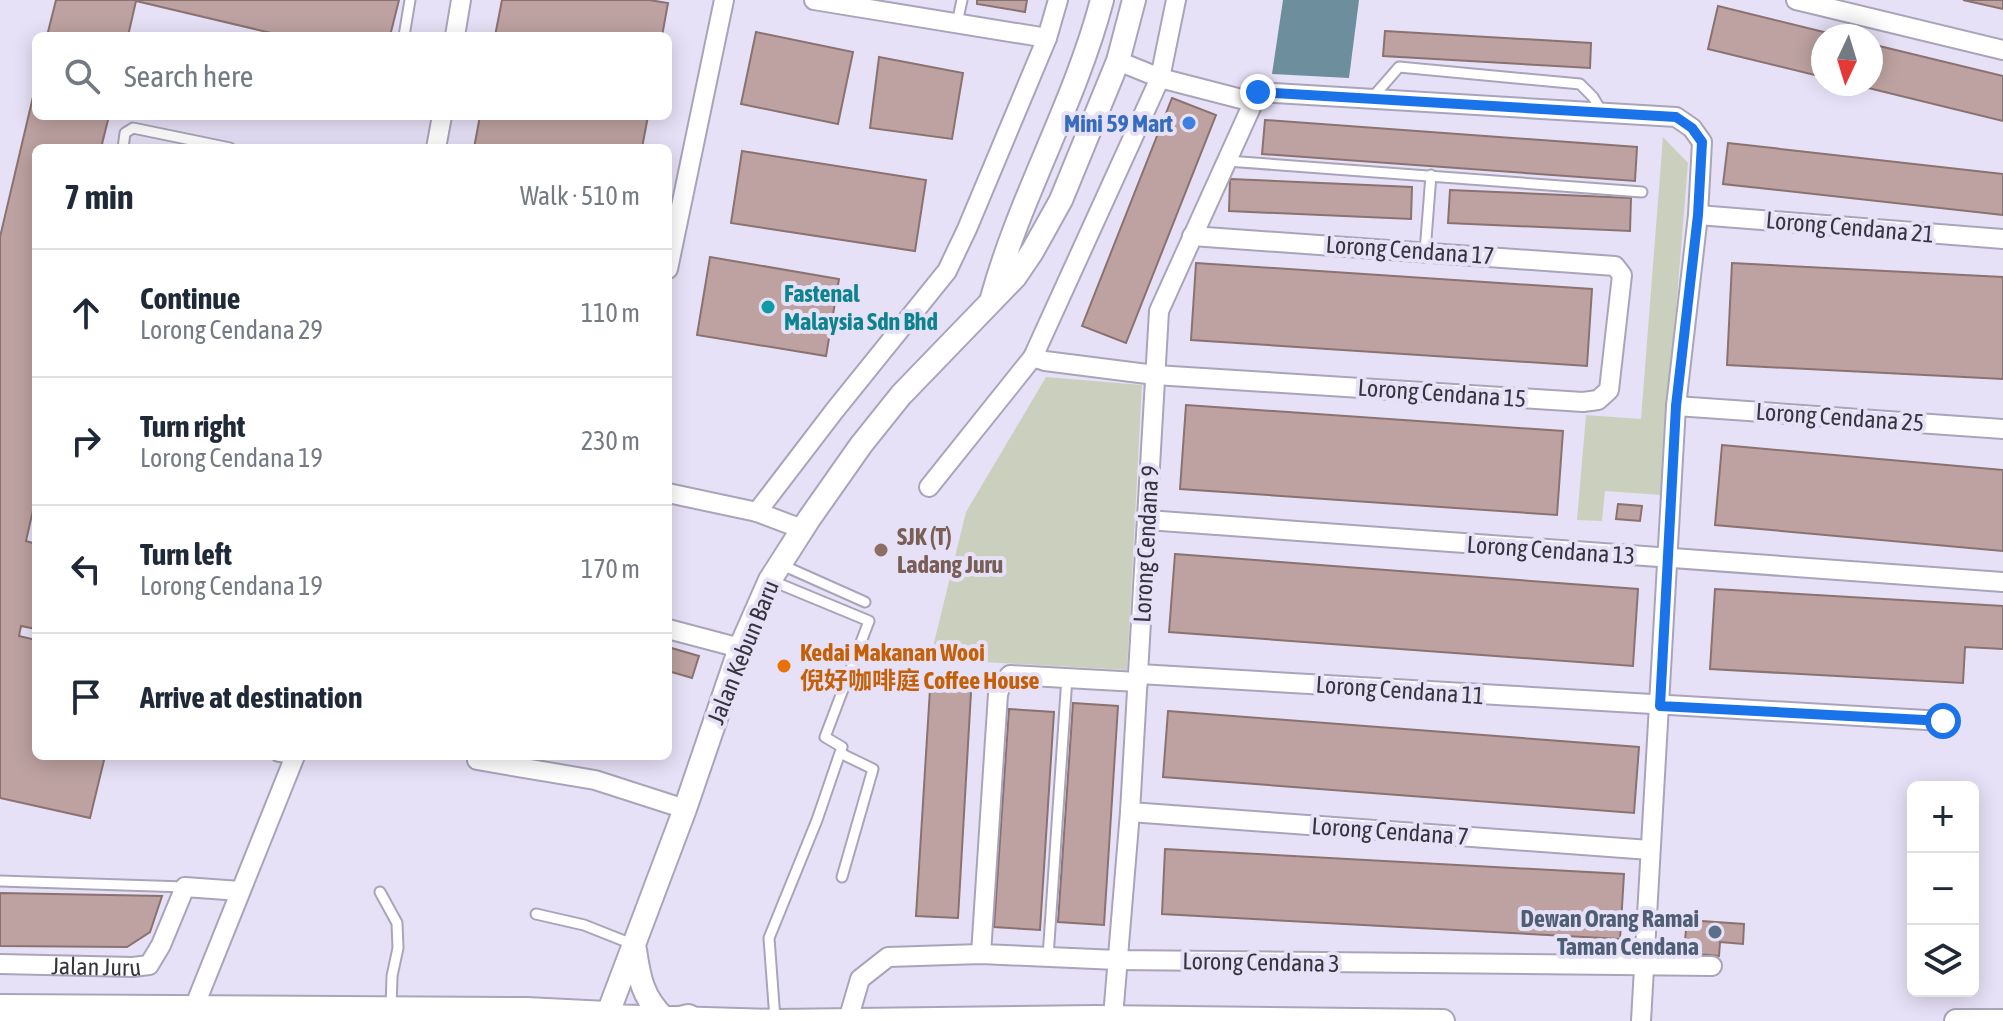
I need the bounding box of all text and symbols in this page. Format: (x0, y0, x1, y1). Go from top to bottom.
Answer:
north arrow (1811, 24, 1883, 96)
search box (32, 32, 672, 120)
icon: search (60, 54, 104, 98)
text: Search here (124, 59, 253, 93)
route end (1240, 74, 1276, 110)
place label: Mini 59 Mart (1064, 110, 1173, 137)
marker: Mini 59 Mart (1180, 114, 1198, 132)
text: 7 min (64, 177, 133, 216)
text: Walk · 510 m (520, 181, 640, 211)
street label: Lorong Cendana 21 (1765, 206, 1935, 248)
street label: Lorong Cendana 17 (1325, 231, 1495, 269)
place label: Fastenal Malaysia Sdn Bhd (784, 280, 938, 335)
text: Continue (140, 281, 240, 315)
icon: ahead (64, 291, 108, 335)
text: 110 m (581, 298, 640, 328)
marker: Fastenal Malaysia Sdn Bhd (759, 298, 777, 316)
text: Lorong Cendana 29 (140, 315, 323, 345)
street label: Lorong Cendana 15 (1357, 374, 1527, 412)
street label: Lorong Cendana 25 (1755, 398, 1925, 436)
text: Turn right (140, 409, 246, 443)
icon: right (64, 419, 108, 463)
text: 230 m (581, 426, 640, 456)
text: Lorong Cendana 19 (140, 443, 323, 473)
street label: Lorong Cendana 9 (1128, 465, 1164, 623)
place label: SJK (T) Ladang Juru (897, 523, 1003, 578)
street label: Lorong Cendana 13 (1466, 531, 1636, 569)
text: Turn left (140, 537, 232, 571)
marker: SJK (T) Ladang Juru (872, 541, 890, 559)
icon: left (64, 547, 108, 591)
text: 170 m (581, 554, 640, 584)
text: Lorong Cendana 19 (140, 571, 323, 601)
street label: Jalan Kebun Baru (702, 576, 784, 728)
place label: Kedai Makanan Wooi 倪好咖啡庭 Coffee House (800, 639, 1040, 694)
marker: Kedai Makanan Wooi 倪好咖啡庭 Coffee House (775, 657, 793, 675)
street label: Lorong Cendana 11 (1315, 671, 1485, 709)
icon: arrive (64, 675, 108, 719)
text: Arrive at destination (140, 680, 362, 714)
route start (1925, 703, 1961, 739)
map controls (1907, 781, 1979, 997)
button: + (1907, 781, 1979, 853)
street label: Lorong Cendana 7 (1311, 812, 1469, 850)
button: − (1907, 853, 1979, 925)
place label: Dewan Orang Ramai Taman Cendana (1521, 905, 1699, 960)
marker: Dewan Orang Ramai Taman Cendana (1706, 923, 1724, 941)
button: layers (1907, 925, 1979, 997)
street label: Lorong Cendana 3 (1182, 947, 1340, 977)
street label: Jalan Juru (51, 952, 142, 981)

